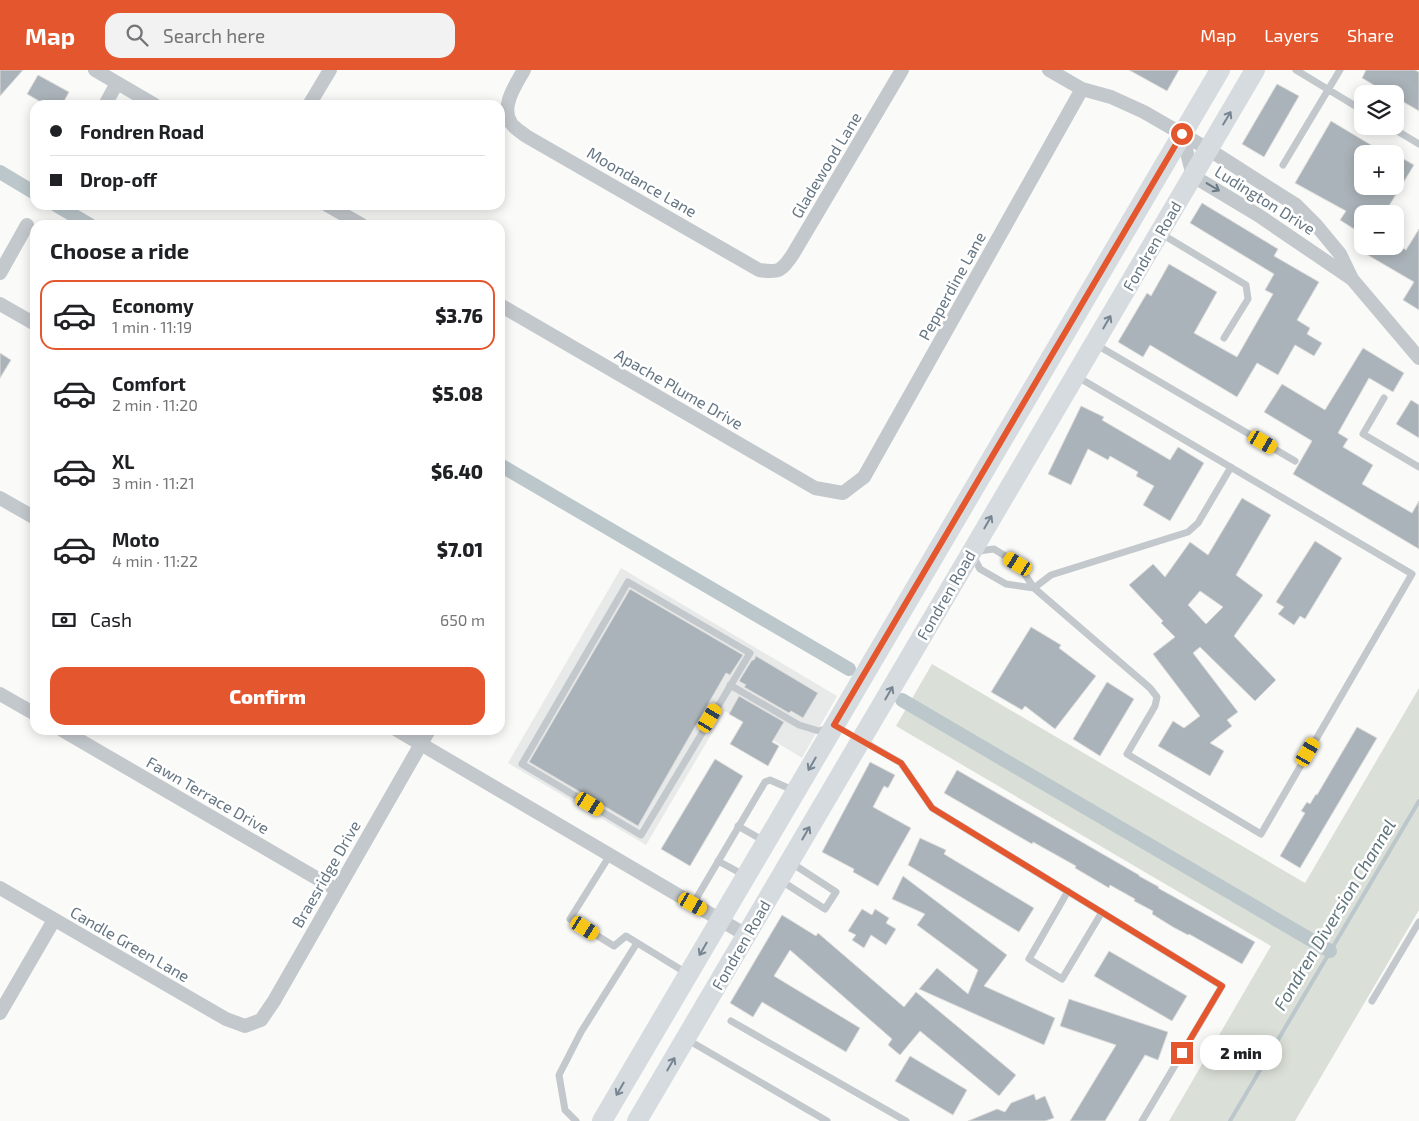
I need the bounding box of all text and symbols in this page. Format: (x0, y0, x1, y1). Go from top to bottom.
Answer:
search box (105, 13, 455, 58)
text: Map (25, 21, 75, 50)
icon: search (123, 21, 151, 49)
text: Search here (163, 24, 265, 47)
text: Map (1200, 24, 1236, 46)
text: Layers (1264, 24, 1319, 46)
text: Share (1347, 24, 1394, 46)
map controls (1354, 85, 1404, 255)
button: layers (1354, 85, 1404, 135)
street label: Gladewood Lane (786, 108, 865, 221)
one-way arrow (1222, 112, 1232, 126)
text: Fondren Road (80, 120, 204, 143)
route start (1171, 123, 1193, 145)
street label: Moondance Lane (584, 142, 700, 221)
button: + (1354, 145, 1404, 195)
street label: Ludington Drive (1212, 161, 1319, 238)
text: Drop-off (80, 168, 157, 191)
one-way arrow (1205, 183, 1219, 193)
street label: Fondren Road (1118, 198, 1185, 294)
button: − (1354, 205, 1404, 255)
street label: Pepperdine Lane (914, 228, 989, 343)
text: Choose a ride (50, 237, 189, 263)
icon: car (52, 293, 97, 338)
text: Economy (112, 294, 194, 317)
text: $3.76 (435, 304, 483, 327)
one-way arrow (1102, 315, 1112, 330)
text: 1 min · 11:19 (112, 317, 192, 336)
street label: Apache Plume Drive (612, 344, 747, 433)
icon: car (52, 371, 97, 416)
text: Comfort (112, 372, 186, 395)
text: $5.08 (432, 382, 483, 405)
text: 2 min · 11:20 (112, 395, 198, 414)
car (1246, 428, 1279, 456)
icon: car (52, 449, 97, 494)
text: XL (112, 450, 134, 473)
text: $6.40 (431, 460, 483, 483)
text: 3 min · 11:21 (112, 473, 195, 492)
one-way arrow (984, 516, 994, 530)
icon: car (52, 527, 97, 572)
text: Moto (112, 528, 160, 551)
text: $7.01 (437, 538, 483, 561)
street label: Fondren Road (912, 547, 979, 643)
car (1001, 550, 1034, 578)
text: 4 min · 11:22 (112, 551, 198, 570)
icon: cash (50, 606, 78, 634)
text: Cash (90, 608, 132, 631)
text: 650 m (440, 610, 485, 629)
button: Confirm (50, 667, 485, 725)
one-way arrow (884, 686, 894, 700)
car (695, 701, 724, 735)
car (1294, 735, 1321, 769)
street label: Fawn Terrace Drive (144, 752, 273, 837)
one-way arrow (806, 757, 816, 771)
car (573, 790, 606, 818)
water label: Fondren Diversion Channel (1268, 815, 1400, 1014)
street label: Braesridge Drive (287, 817, 364, 931)
one-way arrow (802, 826, 812, 841)
car (676, 890, 709, 918)
street label: Fondren Road (707, 897, 774, 993)
street label: Candle Green Lane (67, 902, 193, 985)
car (568, 914, 601, 942)
one-way arrow (697, 942, 707, 956)
callout: 2 min (1200, 1036, 1282, 1070)
route end (1171, 1042, 1193, 1064)
text: 2 min (1220, 1043, 1262, 1062)
one-way arrow (666, 1057, 676, 1071)
one-way arrow (615, 1082, 625, 1096)

